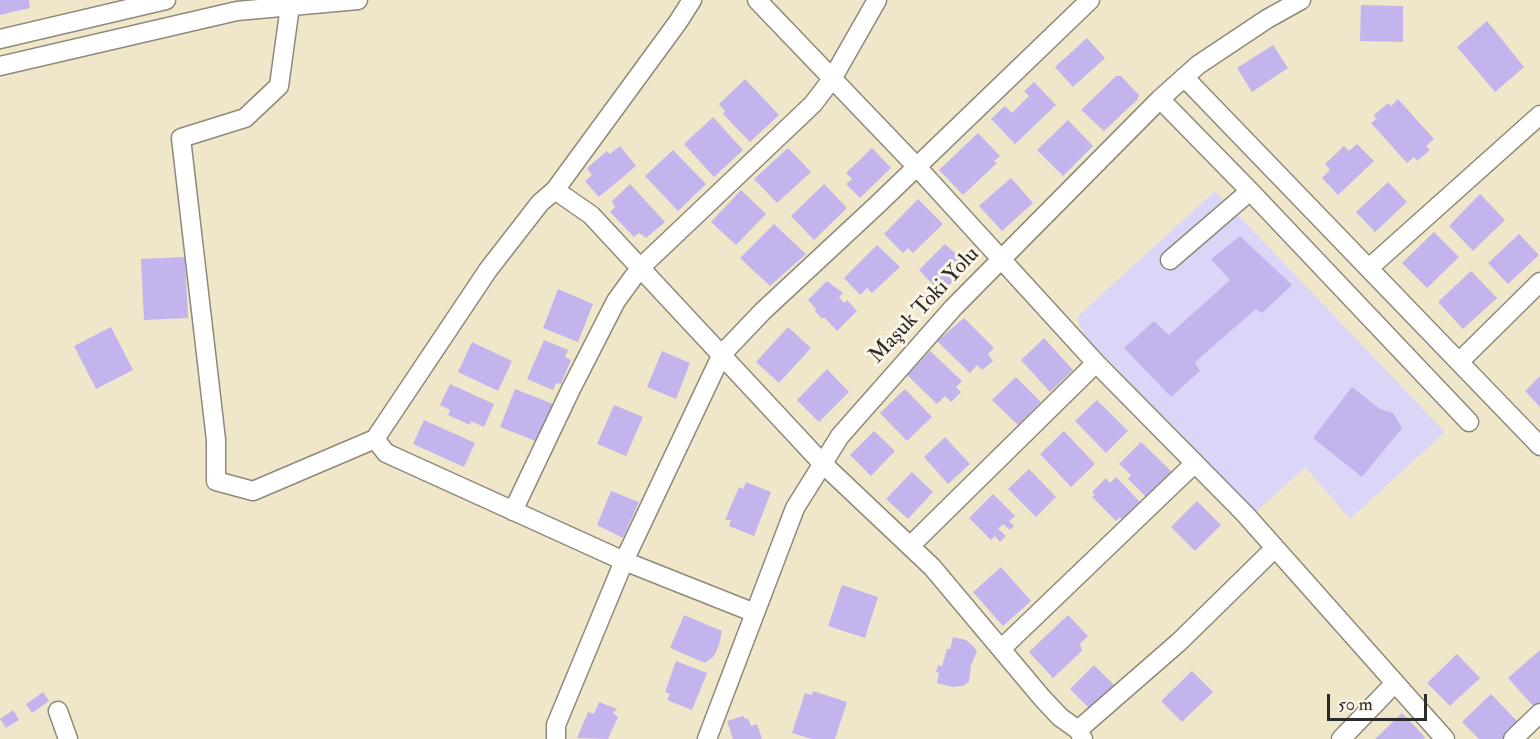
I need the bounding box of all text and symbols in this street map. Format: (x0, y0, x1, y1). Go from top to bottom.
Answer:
street label: Maşuk Toki Yolu (864, 242, 986, 370)
scale bar (1330, 682, 1430, 720)
text: 50 m (1338, 693, 1373, 716)

